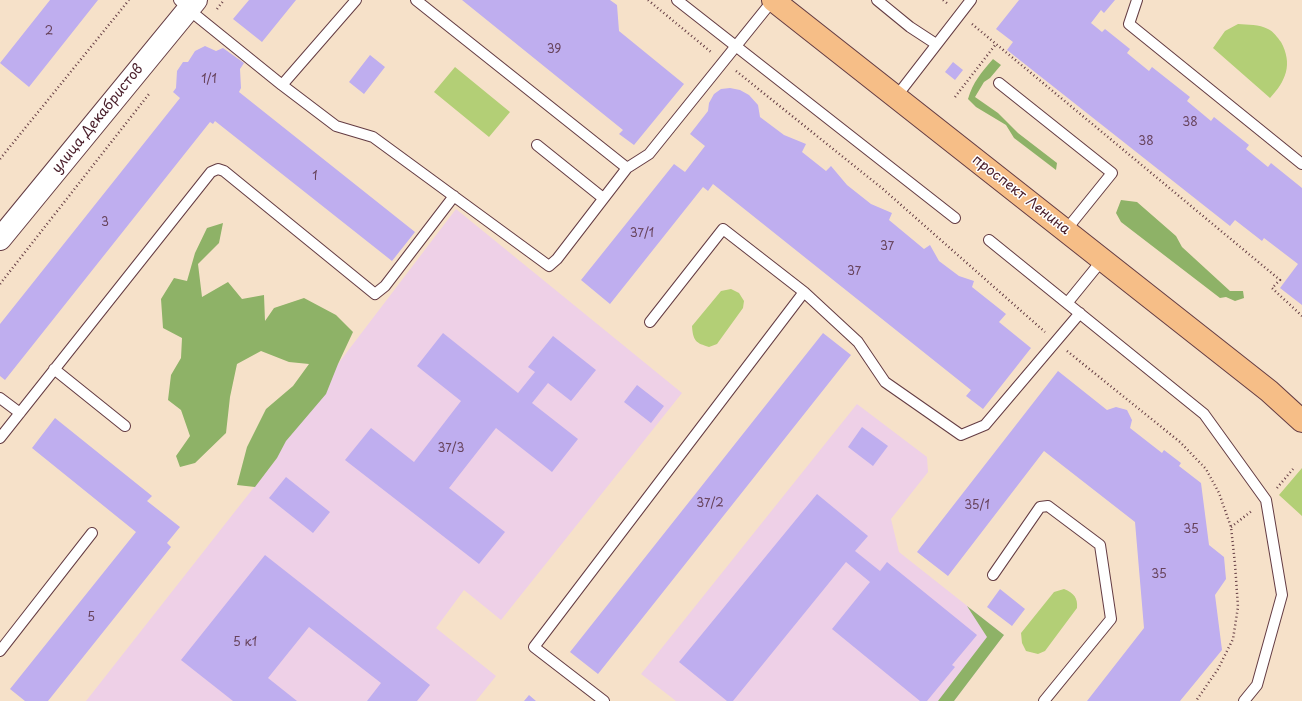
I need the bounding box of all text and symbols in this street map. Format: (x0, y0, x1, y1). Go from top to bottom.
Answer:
house number: 2 (45, 25, 53, 39)
house number: 39 (547, 43, 561, 57)
street label: улица Декабристов (49, 61, 147, 177)
house number: 1/1 (201, 73, 217, 87)
house number: 38 (1182, 116, 1198, 130)
house number: 38 (1138, 135, 1154, 149)
street label: проспект Ленина (969, 152, 1073, 238)
house number: 1 (312, 170, 318, 184)
house number: 3 (101, 216, 109, 230)
house number: 37/1 (630, 227, 654, 241)
house number: 37 (880, 240, 894, 254)
house number: 37 (847, 265, 861, 279)
house number: 37/3 (438, 442, 464, 456)
house number: 37/2 (696, 497, 724, 511)
house number: 35/1 (964, 499, 990, 513)
house number: 35 (1183, 523, 1199, 537)
house number: 35 (1151, 568, 1167, 582)
house number: 5 (87, 611, 95, 625)
house number: 5 к1 (233, 636, 257, 650)

